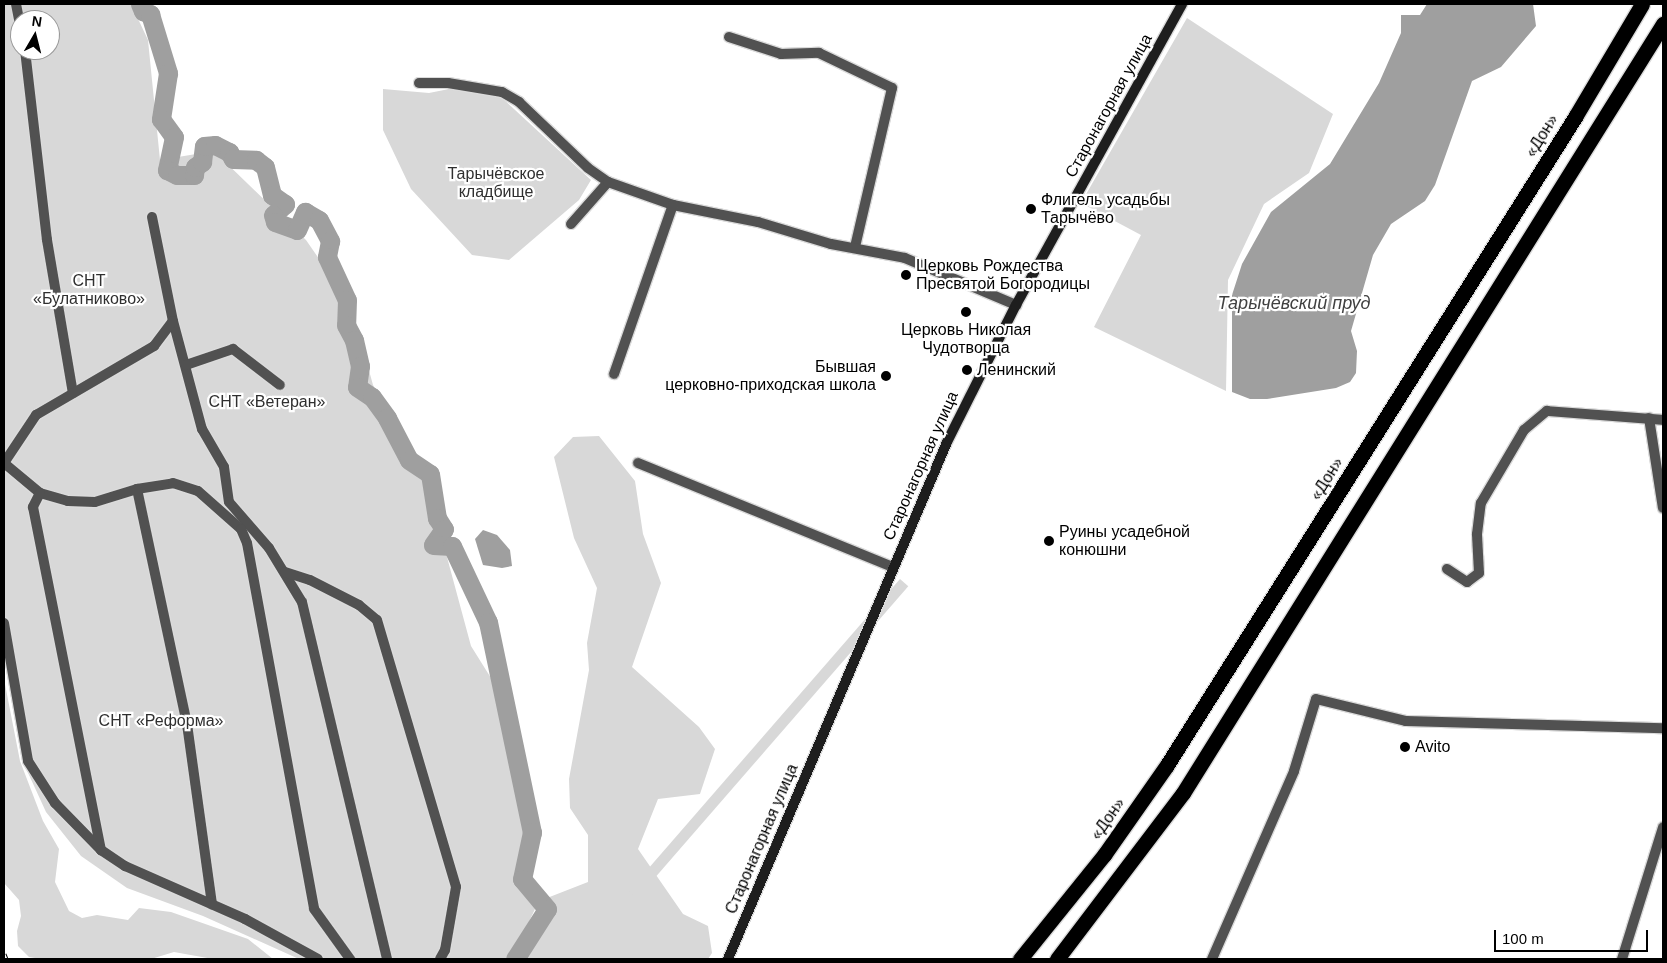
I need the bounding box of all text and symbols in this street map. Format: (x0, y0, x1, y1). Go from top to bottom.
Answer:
north arrow (10, 10, 60, 60)
text: N (31, 13, 43, 30)
street label: Старонагорная улица (1062, 31, 1156, 181)
street label: «Дон» (1522, 111, 1562, 161)
park label: Тарычёвское кладбище (448, 164, 544, 202)
place label: Флигель усадьбы Тарычёво (1041, 190, 1170, 228)
marker: Флигель усадьбы Тарычёво (1025, 203, 1037, 215)
place label: Церковь Рождества Пресвятой Богородицы (916, 256, 1090, 294)
marker: Церковь Рождества Пресвятой Богородицы (900, 269, 912, 281)
park label: СНТ «Булатниково» (33, 271, 145, 309)
water label: Тарычёвский пруд (1218, 292, 1370, 314)
marker: Церковь Николая Чудотворца (960, 306, 972, 318)
place label: Церковь Николая Чудотворца (901, 320, 1031, 358)
place label: Бывшая церковно-приходская школа (665, 357, 876, 395)
place label: Ленинский (977, 360, 1056, 380)
marker: Ленинский (961, 364, 973, 376)
marker: Бывшая церковно-приходская школа (880, 370, 892, 382)
street label: Старонагорная улица (879, 388, 963, 544)
park label: СНТ «Ветеран» (209, 392, 325, 412)
street label: «Дон» (1307, 454, 1347, 504)
place label: Руины усадебной конюшни (1059, 522, 1190, 560)
marker: Руины усадебной конюшни (1043, 535, 1055, 547)
park label: СНТ «Реформа» (99, 711, 223, 731)
place label: Avito (1415, 737, 1450, 757)
marker: Avito (1399, 741, 1411, 753)
street label: Старонагорная улица (722, 761, 802, 917)
street label: «Дон» (1087, 794, 1129, 844)
scale bar (1497, 920, 1651, 952)
text: 100 m (1502, 930, 1544, 947)

